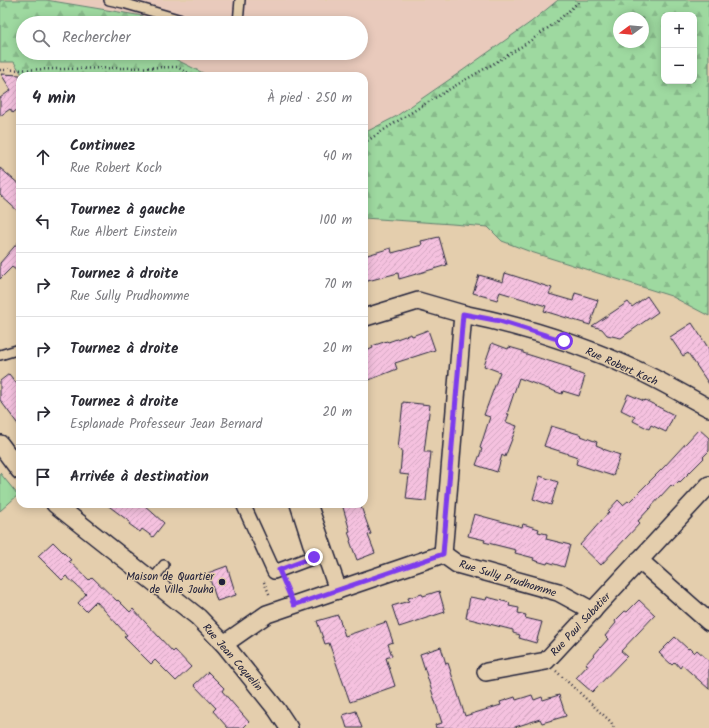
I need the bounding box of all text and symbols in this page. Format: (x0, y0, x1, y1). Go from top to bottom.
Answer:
north arrow (613, 12, 649, 48)
map controls (661, 12, 697, 84)
button: + (661, 12, 697, 48)
search box (16, 16, 368, 60)
text: Rechercher (62, 26, 130, 50)
icon: search (30, 27, 52, 49)
button: − (661, 48, 697, 84)
text: 4 min (32, 85, 76, 112)
text: À pied · 250 m (267, 88, 352, 109)
text: Continuez (70, 134, 135, 158)
icon: ahead (32, 146, 54, 168)
text: 40 m (323, 146, 352, 167)
text: Rue Robert Koch (70, 158, 162, 179)
text: Tournez à gauche (70, 198, 185, 222)
icon: left (32, 210, 54, 232)
text: 100 m (319, 210, 352, 231)
text: Rue Albert Einstein (70, 222, 177, 243)
text: Tournez à droite (70, 262, 178, 286)
icon: right (32, 274, 54, 296)
text: 70 m (324, 274, 352, 295)
text: Rue Sully Prudhomme (70, 286, 189, 307)
route start (555, 332, 573, 350)
text: Tournez à droite (70, 337, 178, 361)
icon: right (32, 338, 54, 360)
text: 20 m (322, 338, 352, 359)
street label: Rue Robert Koch (582, 343, 661, 391)
text: Tournez à droite (70, 390, 178, 414)
icon: right (32, 402, 54, 424)
text: 20 m (322, 402, 352, 423)
text: Esplanade Professeur Jean Bernard (70, 414, 262, 435)
text: Arrivée à destination (70, 465, 209, 489)
icon: arrive (32, 466, 54, 488)
route end (305, 548, 323, 566)
street label: Rue Sully Prudhomme (457, 556, 559, 602)
place label: Maison de Quartier de Ville Jouha (126, 568, 215, 599)
marker: Maison de Quartier de Ville Jouha (217, 577, 227, 587)
street label: Rue Paul Sabatier (546, 588, 616, 661)
street label: Rue Jean Coquelin (198, 620, 267, 696)

